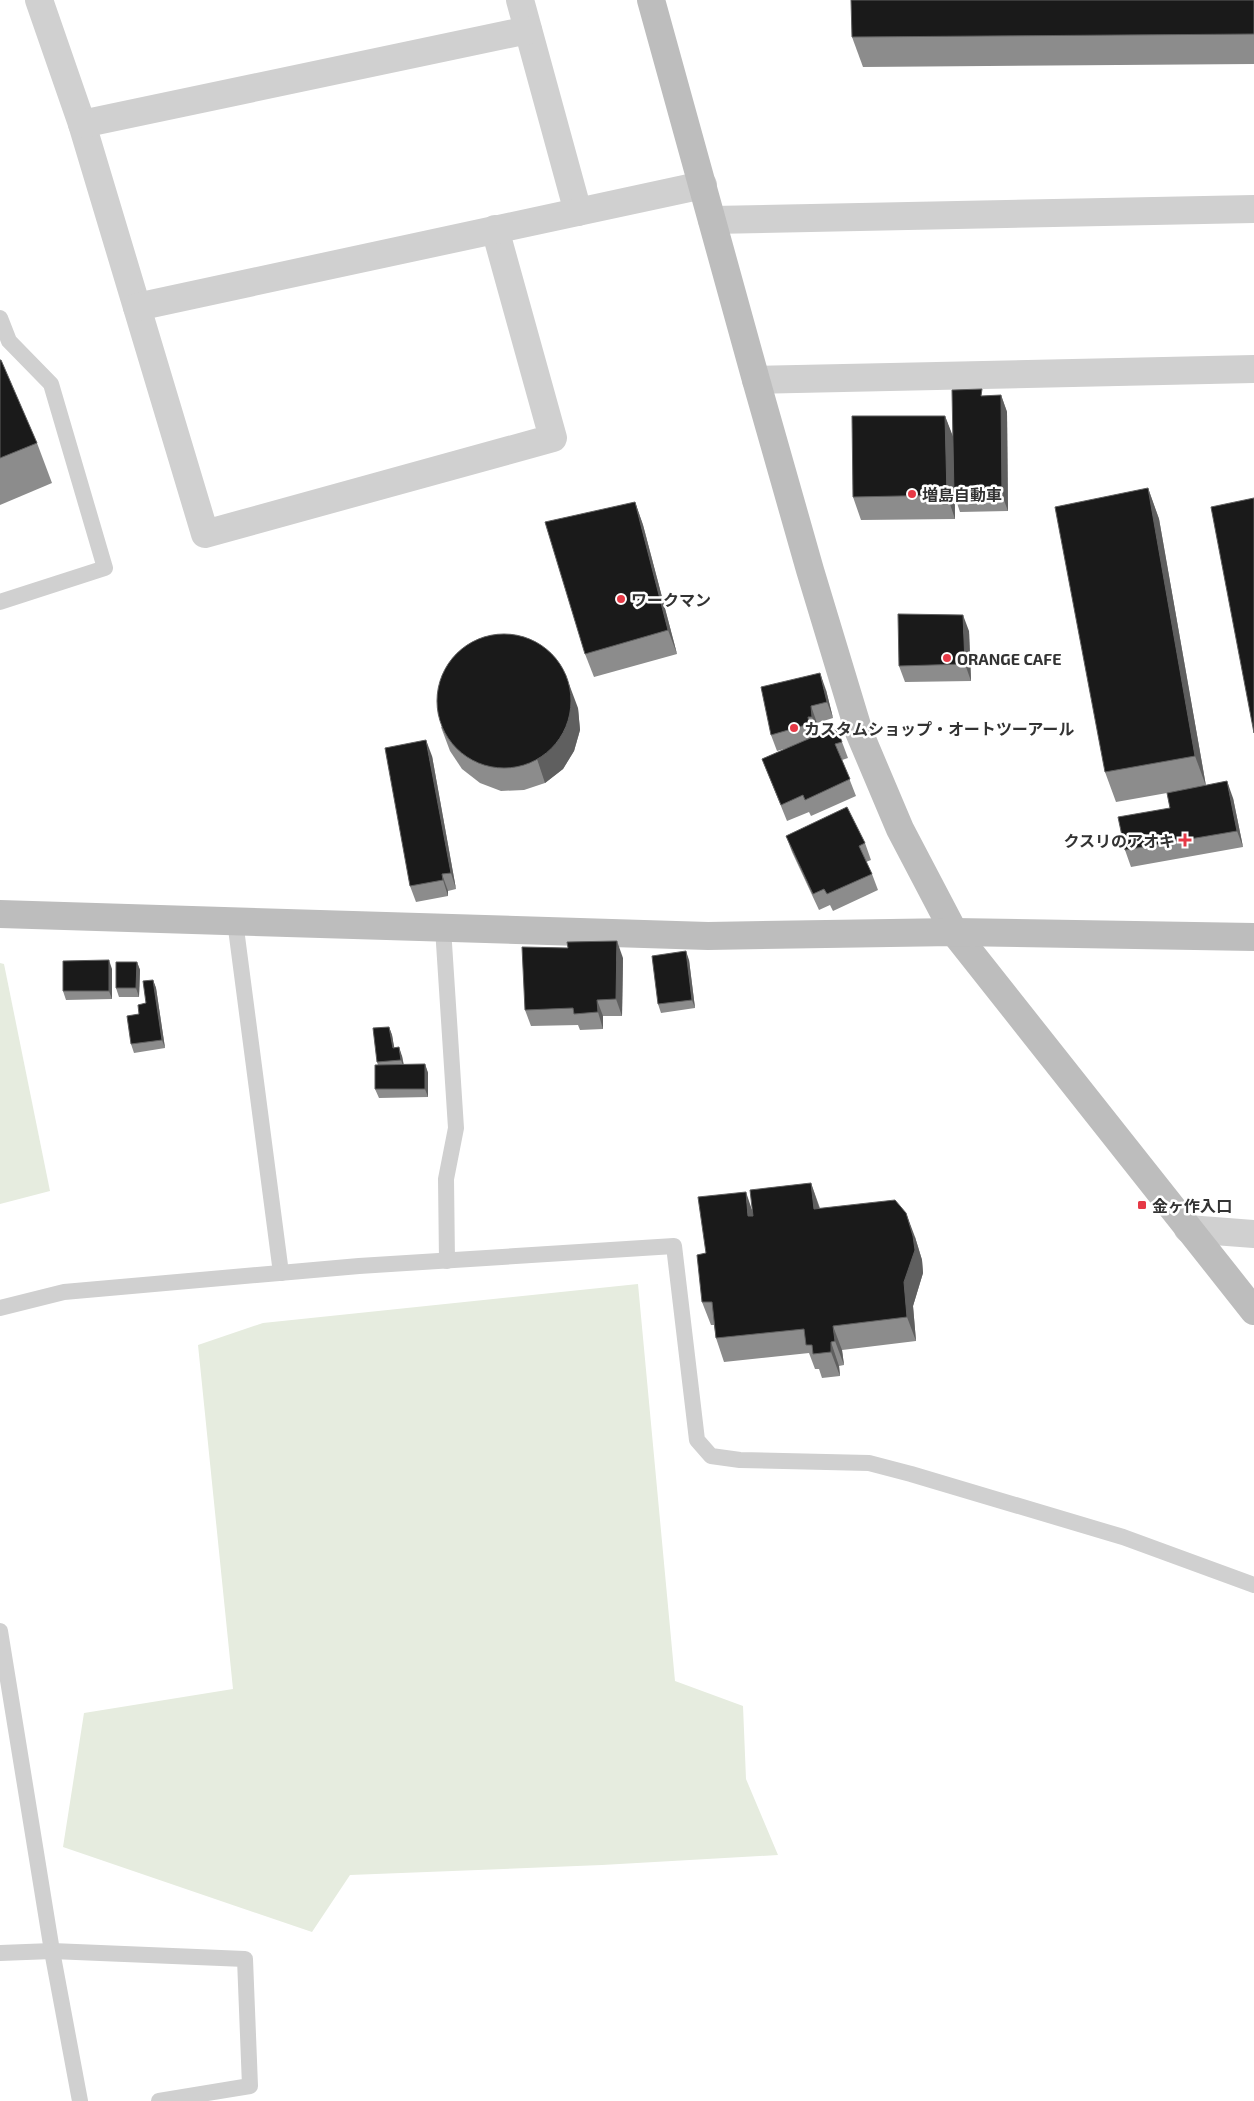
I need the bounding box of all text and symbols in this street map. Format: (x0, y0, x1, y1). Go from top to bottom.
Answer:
place label: 増島自動車 (922, 485, 1002, 504)
marker: 増島自動車 (906, 488, 918, 500)
place label: ワークマン (631, 590, 711, 609)
marker: ワークマン (615, 593, 627, 605)
place label: ORANGE CAFE (957, 649, 1061, 668)
marker: ORANGE CAFE (941, 652, 953, 664)
place label: カスタムショップ・オートツーアール (804, 719, 1074, 738)
marker: カスタムショップ・オートツーアール (788, 722, 800, 734)
place label: クスリのアオキ (1063, 831, 1175, 850)
marker: クスリのアオキ (1179, 834, 1191, 846)
place label: 金ヶ作入口 (1152, 1196, 1232, 1215)
marker: 金ヶ作入口 (1136, 1199, 1148, 1211)

